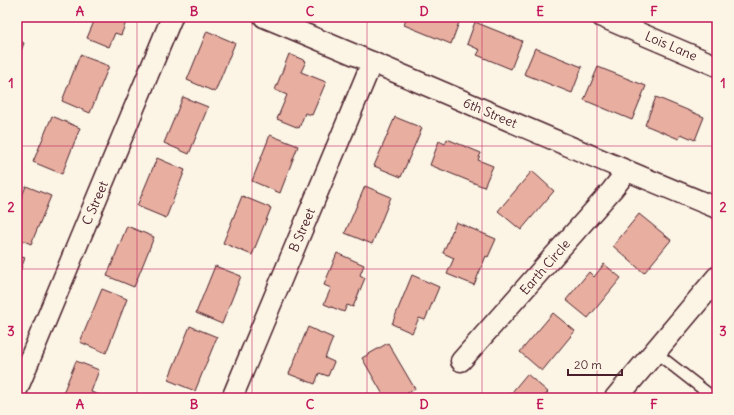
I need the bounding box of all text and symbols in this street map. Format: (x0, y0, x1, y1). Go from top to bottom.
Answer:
text: A (76, 3, 85, 20)
text: B (190, 3, 199, 20)
text: C (306, 3, 315, 20)
text: D (419, 3, 429, 20)
text: E (536, 3, 544, 20)
text: F (650, 3, 658, 20)
street label: Lois Lane (642, 27, 700, 65)
text: 1 (8, 75, 14, 92)
text: 1 (720, 75, 726, 92)
street label: 6th Street (460, 94, 520, 132)
street label: C Street (78, 178, 112, 228)
text: 2 (7, 199, 15, 216)
text: 2 (719, 199, 727, 216)
street label: B Street (285, 205, 319, 255)
street label: Earth Circle (516, 236, 574, 298)
text: 3 (7, 323, 15, 340)
text: 3 (719, 323, 727, 340)
scale bar (568, 351, 622, 377)
text: 20 m (574, 357, 602, 372)
text: A (76, 396, 85, 413)
text: B (190, 396, 199, 413)
text: C (306, 396, 315, 413)
text: D (419, 396, 429, 413)
text: E (536, 396, 544, 413)
text: F (650, 396, 658, 413)

